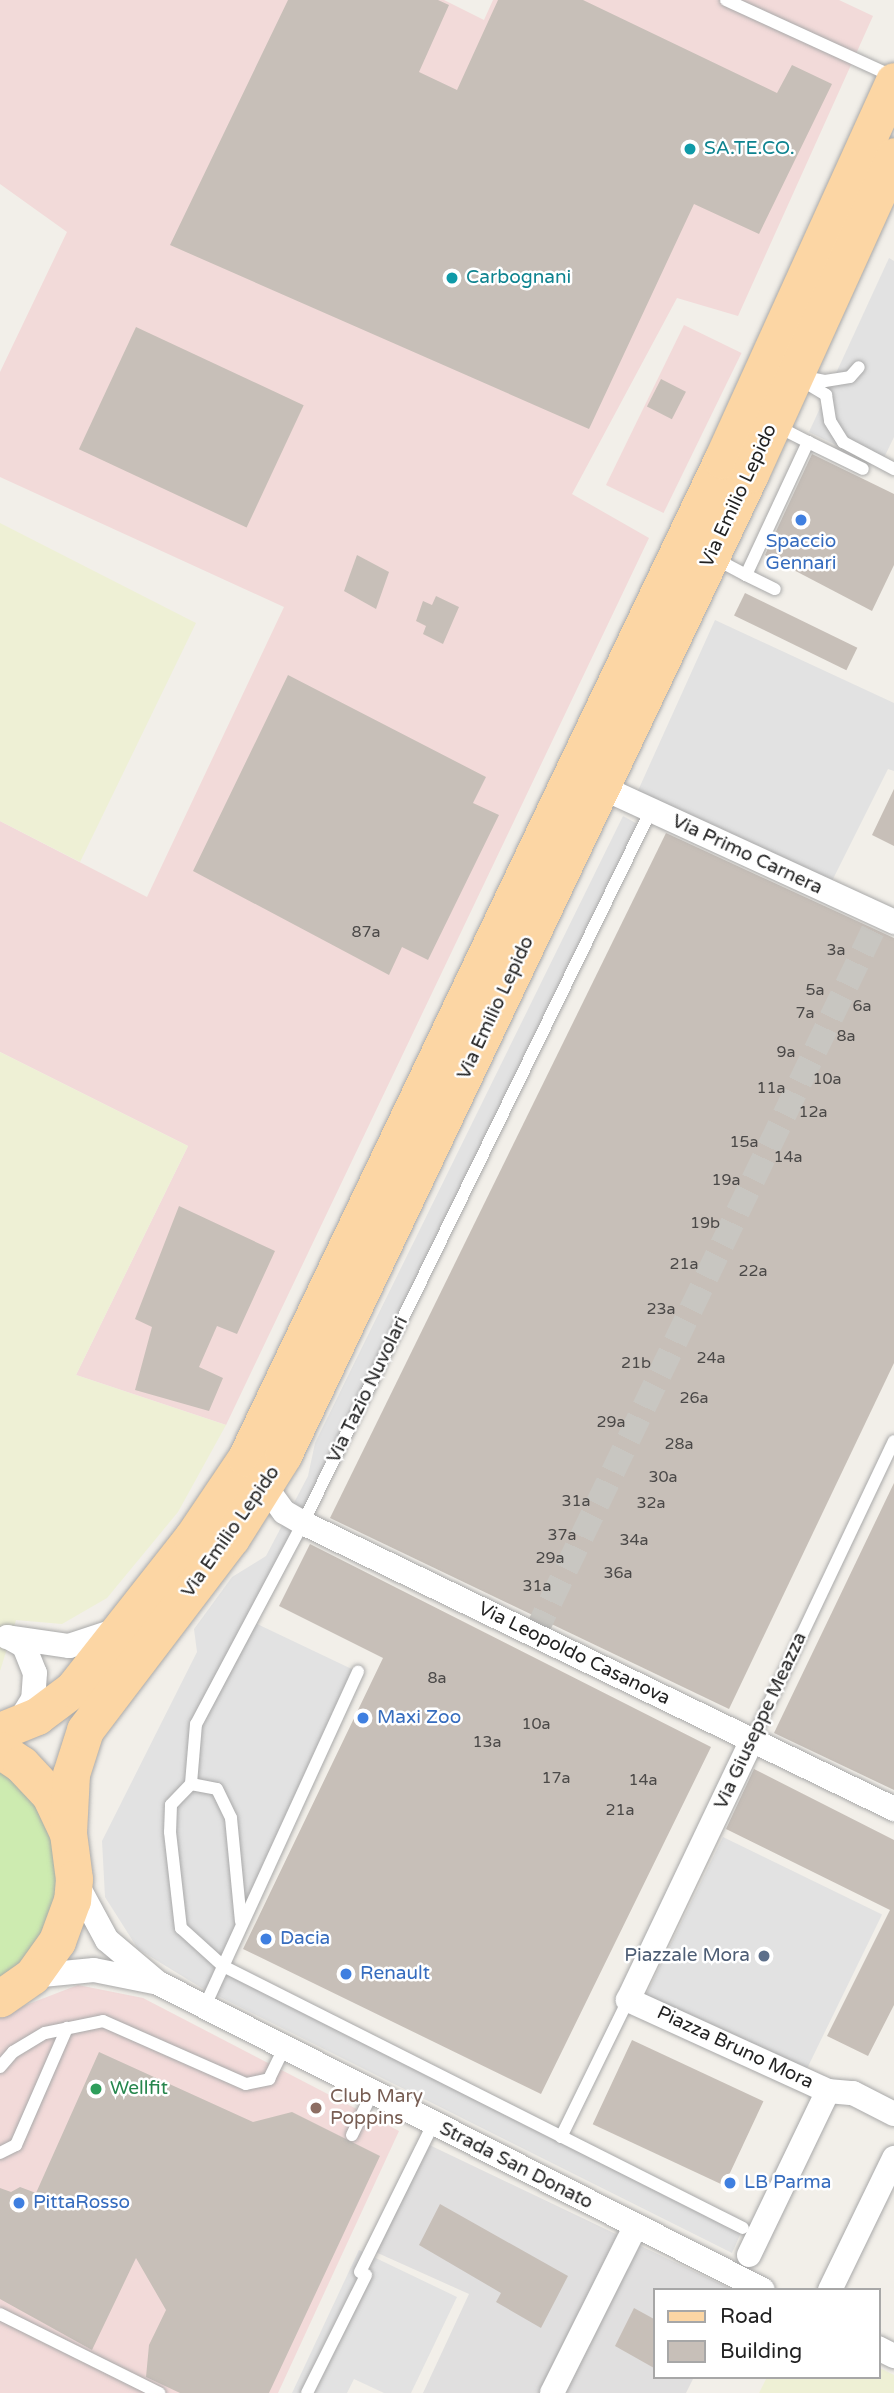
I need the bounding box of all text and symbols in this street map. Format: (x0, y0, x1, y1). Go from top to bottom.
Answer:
place label: SA.TE.CO. (704, 138, 795, 160)
marker: SA.TE.CO. (682, 141, 698, 157)
place label: Carbognani (466, 267, 571, 289)
marker: Carbognani (444, 270, 460, 286)
street label: Via Emilio Lepido (696, 421, 782, 571)
marker: Spaccio Gennari (793, 512, 809, 528)
place label: Spaccio Gennari (766, 531, 836, 575)
street label: Via Primo Carnera (668, 810, 826, 900)
house number: 87a (351, 922, 381, 942)
street label: Via Emilio Lepido (453, 933, 539, 1083)
house number: 3a (826, 940, 846, 960)
house number: 5a (805, 980, 825, 1000)
house number: 6a (852, 996, 872, 1016)
house number: 7a (795, 1003, 815, 1023)
house number: 8a (836, 1026, 856, 1046)
house number: 9a (776, 1042, 796, 1062)
house number: 10a (812, 1069, 842, 1089)
house number: 11a (756, 1078, 786, 1098)
house number: 12a (798, 1102, 828, 1122)
house number: 15a (729, 1132, 759, 1152)
house number: 14a (773, 1147, 803, 1167)
house number: 19a (711, 1170, 741, 1190)
house number: 19b (690, 1213, 720, 1233)
house number: 21a (669, 1254, 699, 1274)
house number: 22a (738, 1261, 768, 1281)
house number: 23a (646, 1299, 676, 1319)
street label: Via Tazio Nuvolari (323, 1313, 413, 1467)
house number: 24a (696, 1348, 726, 1368)
house number: 21b (621, 1353, 651, 1373)
house number: 26a (679, 1388, 709, 1408)
house number: 29a (596, 1412, 626, 1432)
house number: 28a (664, 1434, 694, 1454)
street label: Via Emilio Lepido (177, 1462, 285, 1602)
house number: 30a (648, 1467, 678, 1487)
house number: 31a (561, 1491, 591, 1511)
house number: 32a (636, 1493, 666, 1513)
house number: 37a (547, 1525, 577, 1545)
house number: 34a (619, 1530, 649, 1550)
house number: 29a (535, 1548, 565, 1568)
house number: 36a (603, 1563, 633, 1583)
house number: 31a (522, 1576, 552, 1596)
street label: Via Leopoldo Casanova (474, 1598, 674, 1710)
street label: Via Giuseppe Meazza (710, 1629, 812, 1813)
house number: 8a (427, 1668, 447, 1688)
place label: Maxi Zoo (377, 1707, 461, 1729)
marker: Maxi Zoo (355, 1710, 371, 1726)
house number: 10a (521, 1714, 551, 1734)
house number: 13a (472, 1732, 502, 1752)
house number: 17a (541, 1768, 571, 1788)
house number: 14a (628, 1770, 658, 1790)
house number: 21a (605, 1800, 635, 1820)
place label: Dacia (280, 1928, 330, 1950)
marker: Dacia (258, 1931, 274, 1947)
place label: Piazzale Mora (624, 1945, 750, 1967)
marker: Piazzale Mora (756, 1948, 772, 1964)
place label: Renault (360, 1963, 430, 1985)
marker: Renault (338, 1966, 354, 1982)
street label: Piazza Bruno Mora (653, 2002, 817, 2094)
place label: Wellfit (110, 2078, 168, 2100)
marker: Wellfit (88, 2081, 104, 2097)
place label: Club Mary Poppins (330, 2086, 423, 2130)
marker: Club Mary Poppins (308, 2100, 324, 2116)
street label: Strada San Donato (435, 2117, 597, 2215)
place label: LB Parma (744, 2172, 831, 2194)
marker: LB Parma (722, 2175, 738, 2191)
place label: PittaRosso (33, 2192, 130, 2214)
marker: PittaRosso (11, 2195, 27, 2211)
legend (652, 2288, 880, 2379)
text: Road (720, 2304, 773, 2329)
text: Building (720, 2339, 802, 2364)

